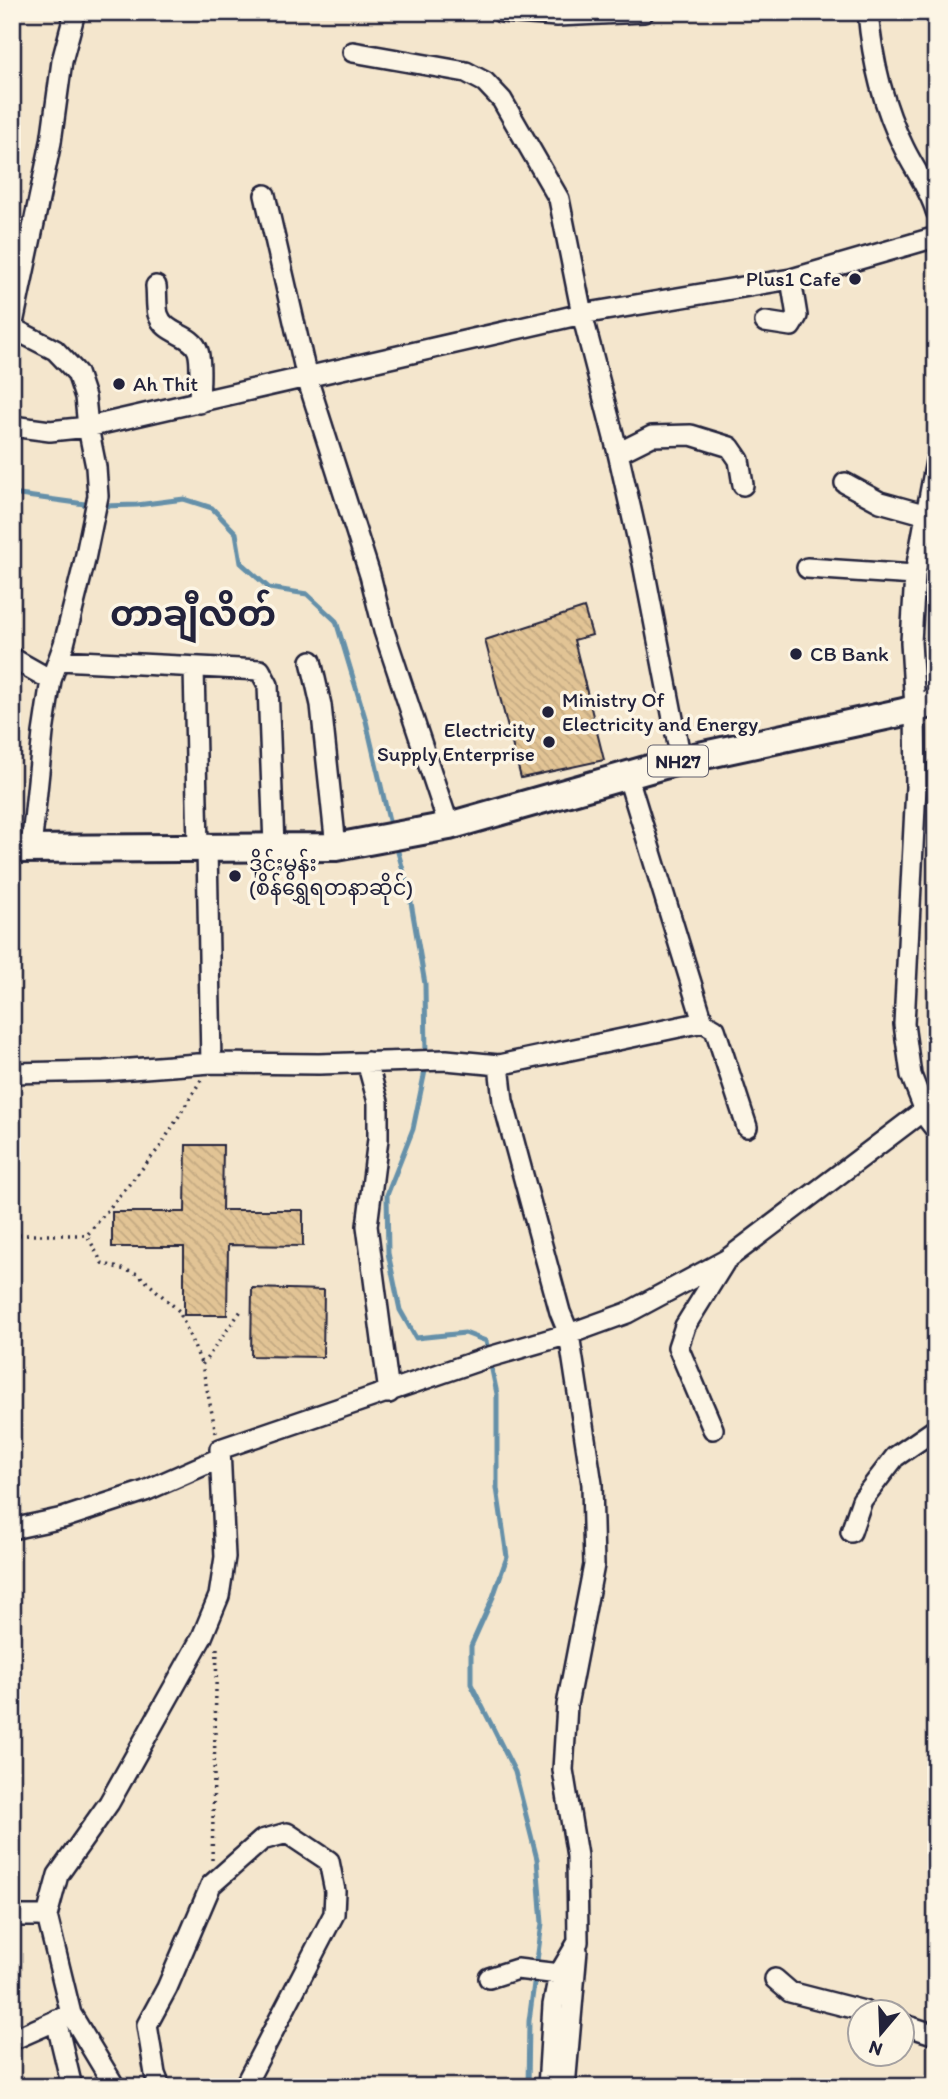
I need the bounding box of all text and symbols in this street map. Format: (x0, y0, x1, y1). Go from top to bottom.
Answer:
place label: Plus1 Cafe (746, 266, 841, 291)
marker: Plus1 Cafe (847, 271, 863, 287)
place label: Ah Thit (133, 371, 198, 396)
marker: Ah Thit (111, 376, 127, 392)
district label: တာချီလိတ် (110, 589, 276, 644)
place label: CB Bank (810, 641, 889, 666)
marker: CB Bank (788, 646, 804, 662)
place label: Ministry Of Electricity and Energy (562, 687, 758, 736)
marker: Ministry Of Electricity and Energy (540, 704, 556, 720)
place label: Electricity Supply Enterprise (377, 717, 535, 766)
marker: Electricity Supply Enterprise (541, 734, 557, 750)
road number: NH27 (648, 746, 708, 776)
place label: ဒိုင်းမွန်း (စိန်ရွှေရတနာဆိုင်) (249, 848, 413, 905)
marker: ဒိုင်းမွန်း (စိန်ရွှေရတနာဆိုင်) (227, 868, 243, 884)
north arrow (846, 1997, 916, 2068)
text: N (866, 2036, 885, 2062)

